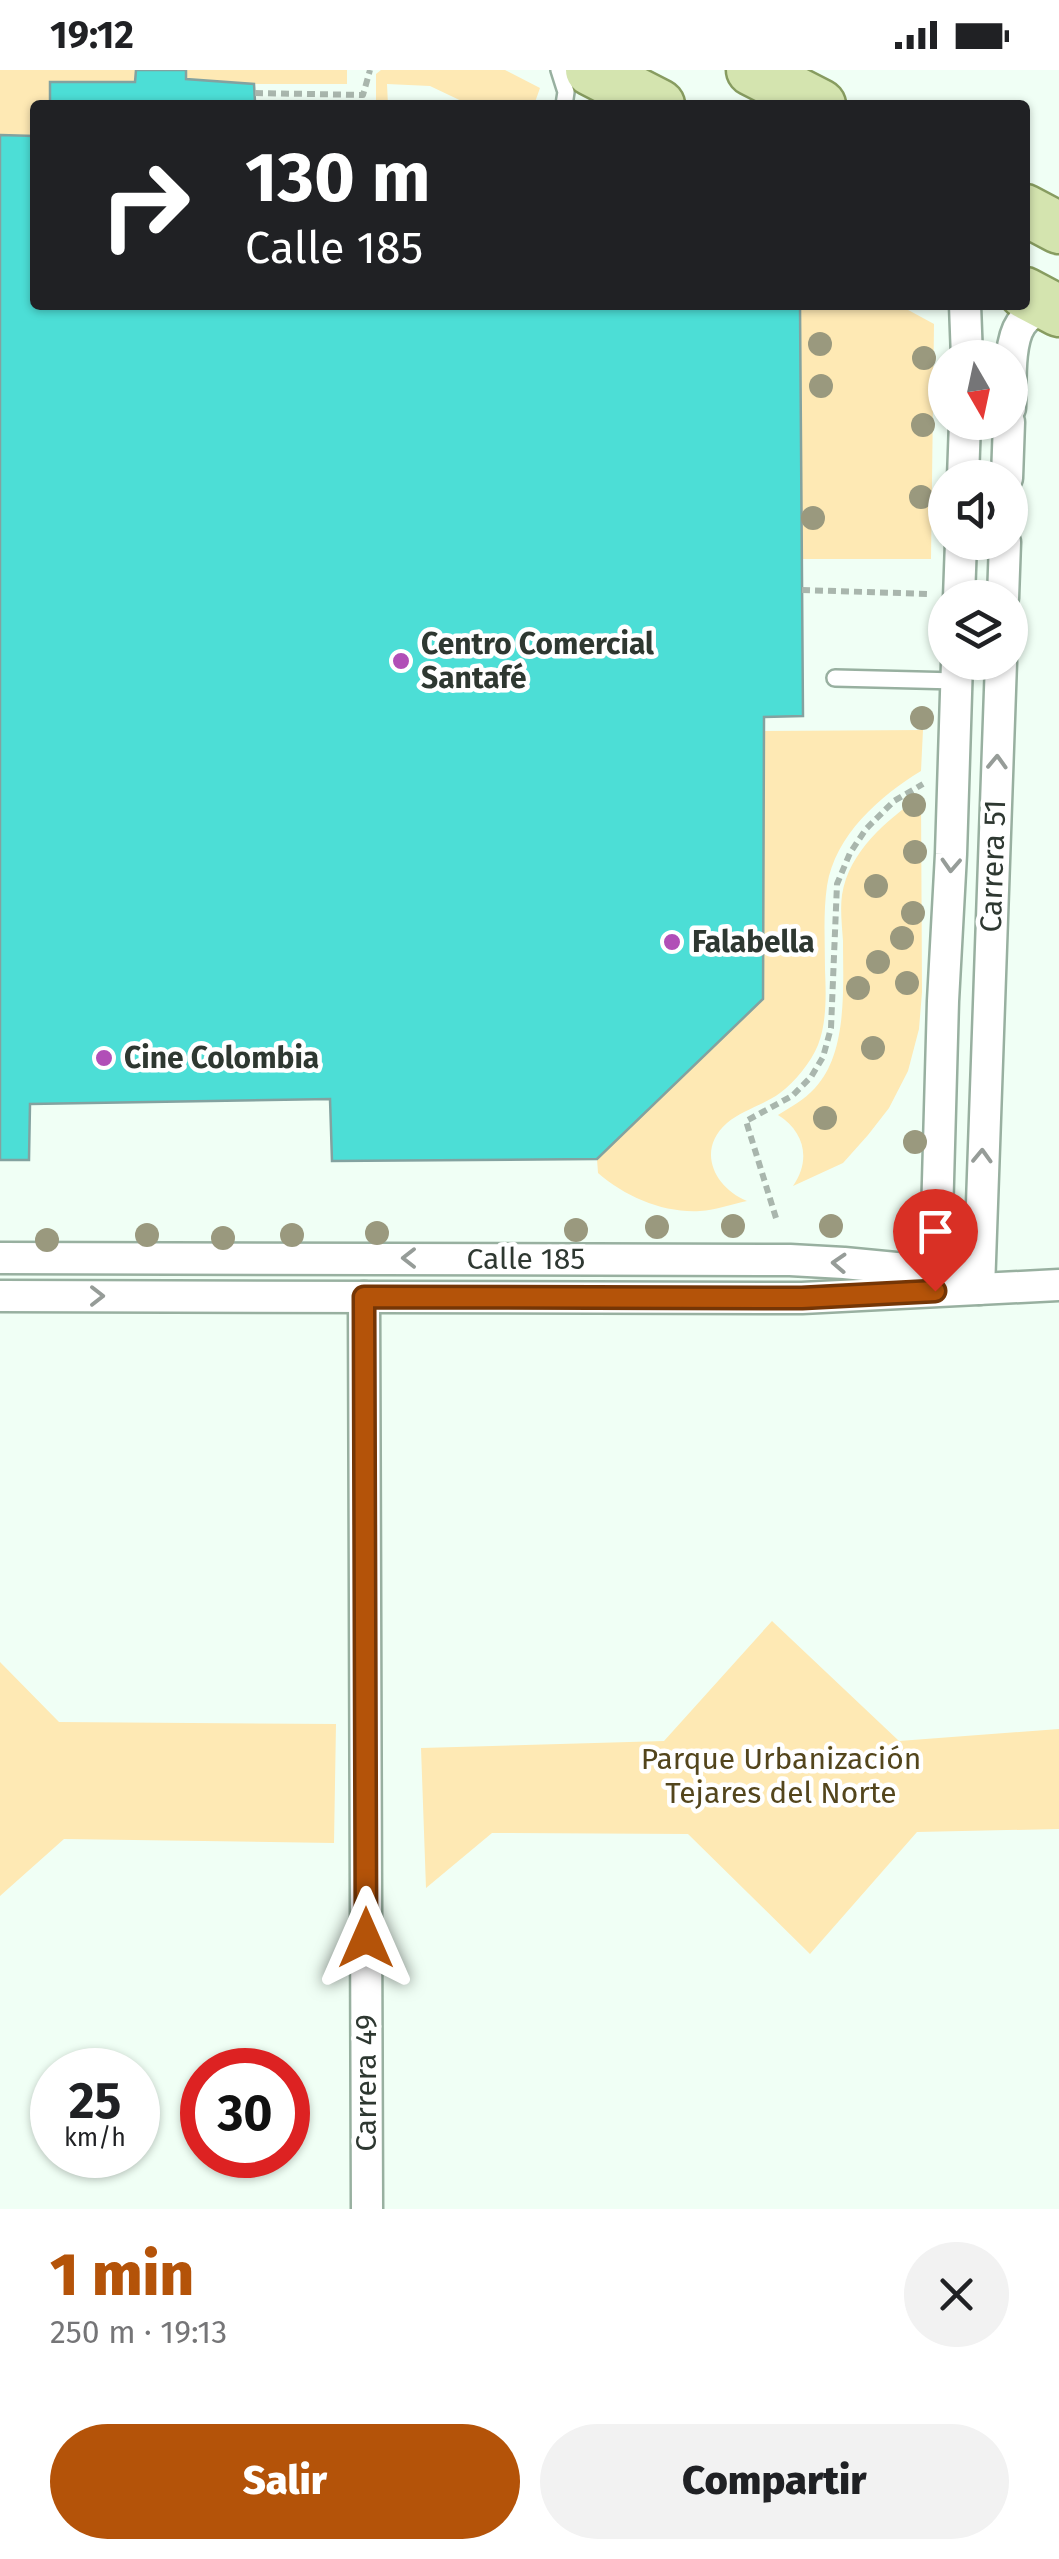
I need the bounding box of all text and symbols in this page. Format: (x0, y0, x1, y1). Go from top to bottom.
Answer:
text: 19:12 (50, 12, 134, 58)
text: 130 m (245, 136, 431, 220)
icon: right (80, 140, 210, 270)
text: Calle 185 (245, 221, 423, 275)
north arrow (928, 340, 1028, 440)
map controls (928, 340, 1028, 680)
button: sound (928, 460, 1028, 560)
button: layers (928, 580, 1028, 680)
place label: Centro Comercial Santafé (421, 626, 654, 696)
marker: Centro Comercial Santafé (390, 650, 412, 672)
one-way arrow (987, 753, 1008, 769)
street label: Carrera 51 (973, 799, 1013, 933)
one-way arrow (940, 857, 961, 873)
place label: Falabella (692, 924, 815, 960)
marker: Falabella (661, 931, 683, 953)
place label: Cine Colombia (124, 1040, 319, 1076)
marker: Cine Colombia (93, 1047, 115, 1069)
one-way arrow (972, 1148, 993, 1164)
pin (893, 1189, 978, 1292)
icon: arrive (908, 1204, 963, 1259)
street label: Calle 185 (467, 1241, 585, 1277)
one-way arrow (400, 1247, 416, 1269)
one-way arrow (830, 1253, 846, 1274)
one-way arrow (90, 1285, 106, 1307)
park label: Parque Urbanización Tejares del Norte (641, 1741, 921, 1811)
position arrow (314, 1886, 418, 1990)
street label: Carrera 49 (348, 2014, 384, 2152)
speed limit sign: 30 (180, 2048, 310, 2178)
text: 25 (69, 2071, 121, 2131)
text: km/h (64, 2123, 126, 2153)
text: 1 min (50, 2239, 194, 2311)
button: close (904, 2242, 1009, 2347)
text: 250 m · 19:13 (50, 2313, 227, 2351)
button: Salir (50, 2424, 520, 2539)
button: Compartir (540, 2424, 1009, 2539)

